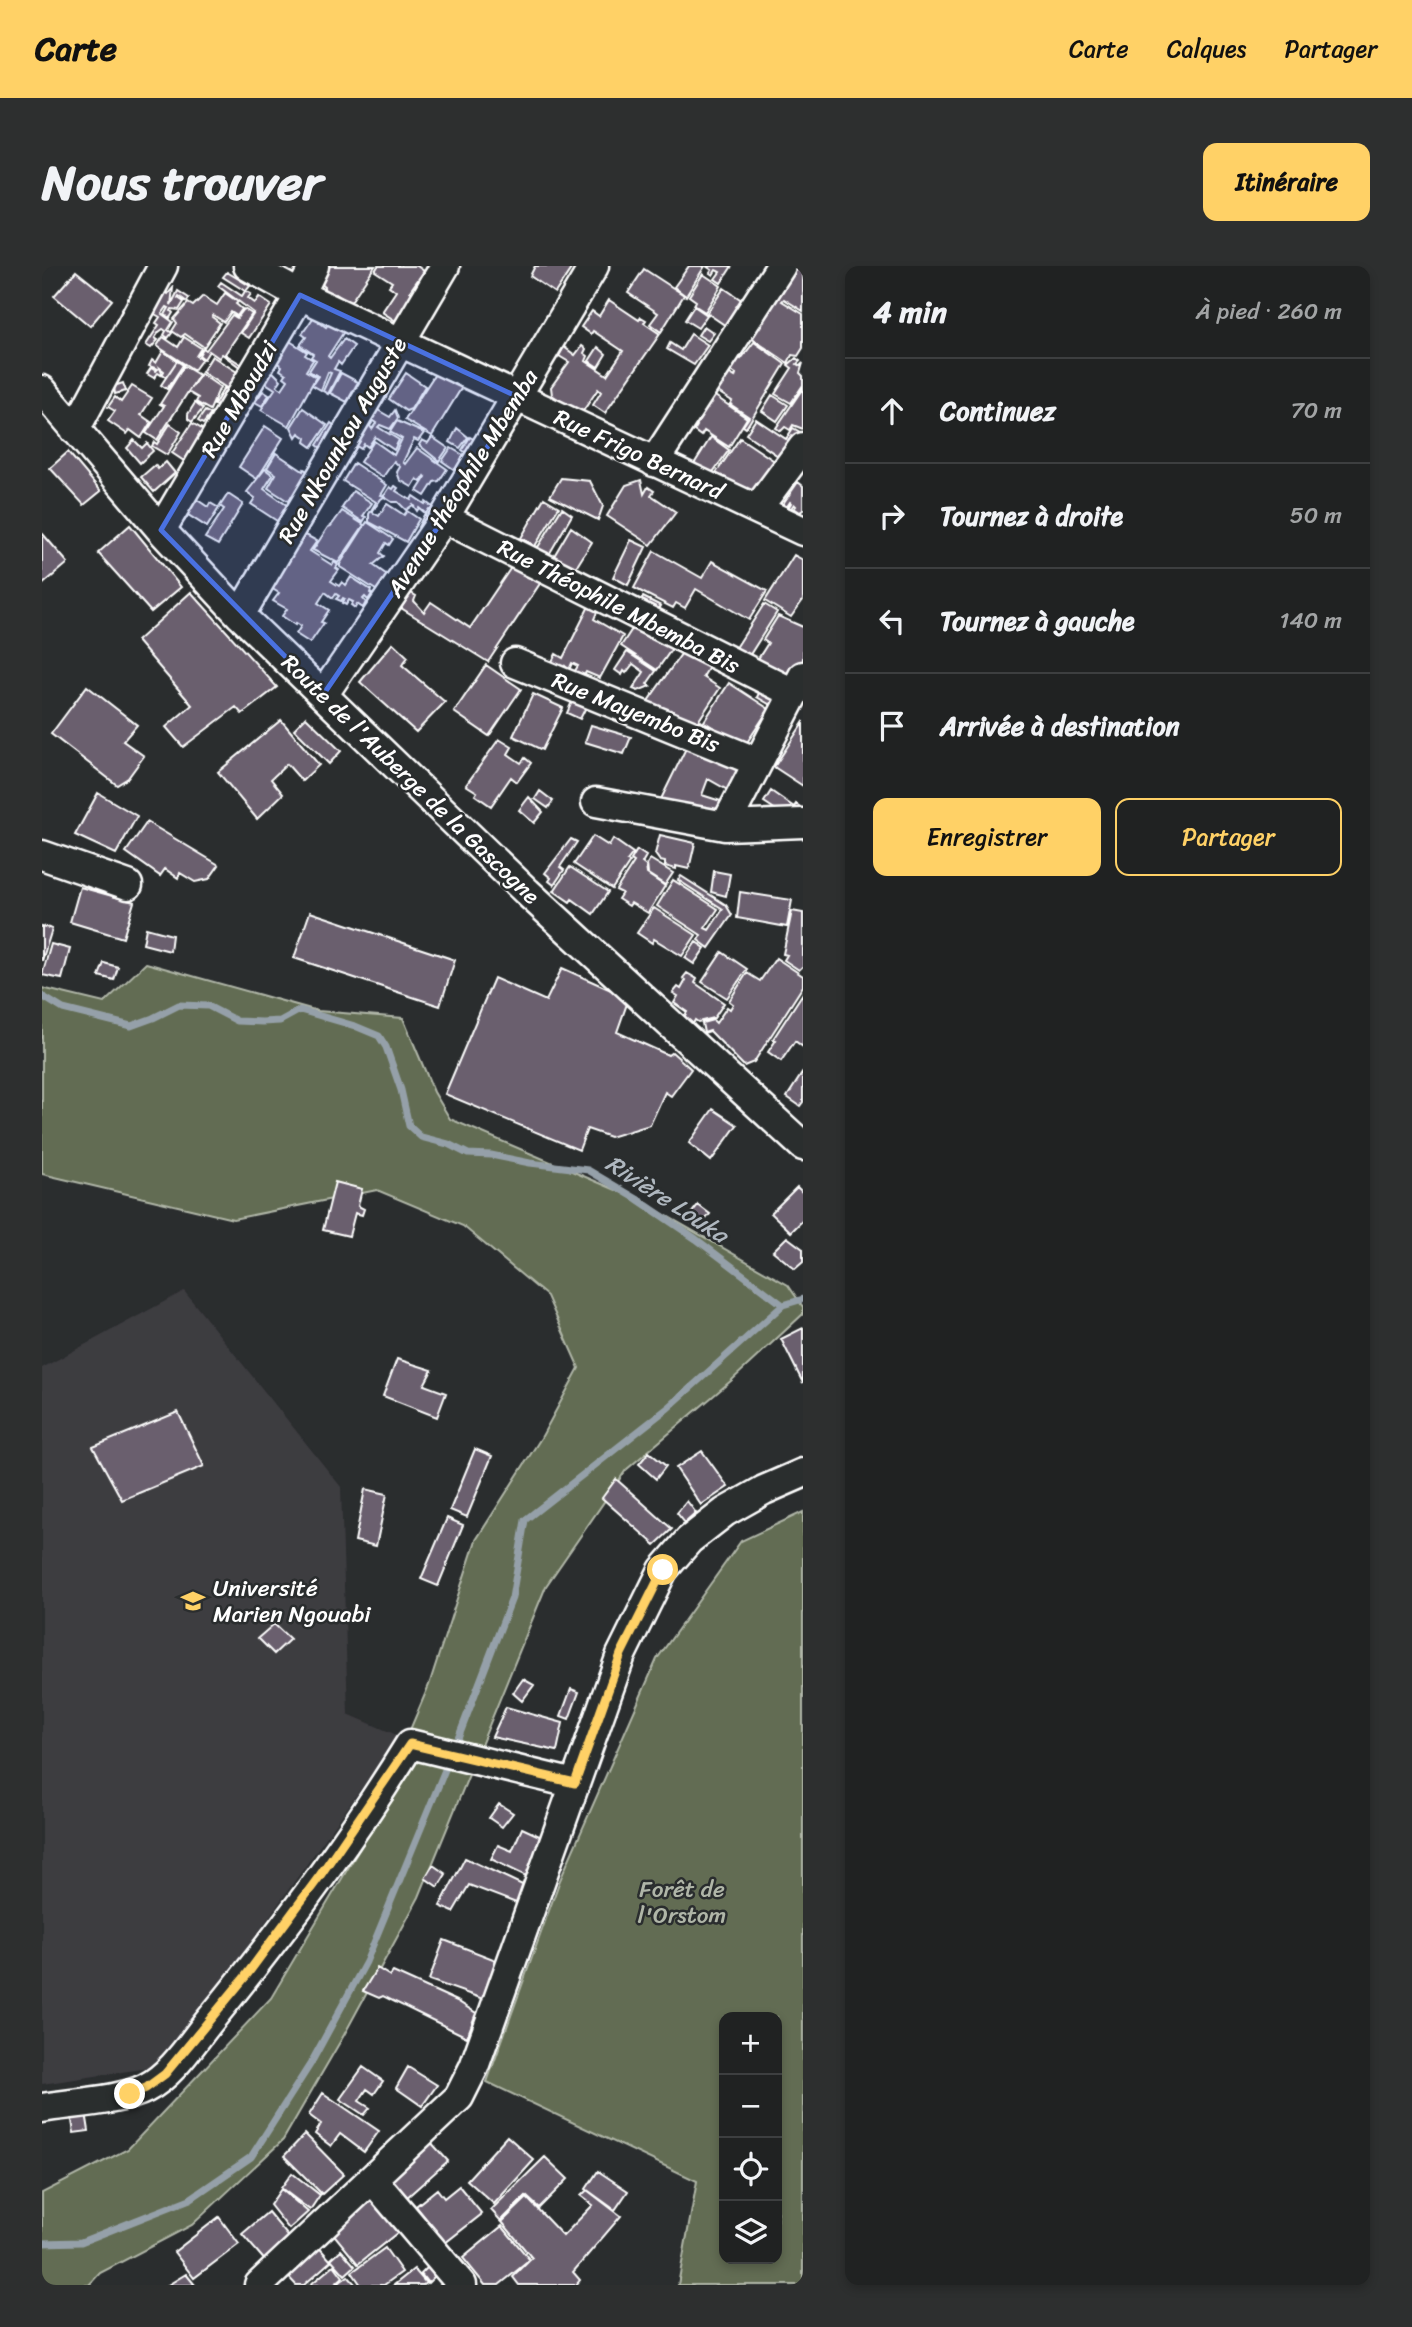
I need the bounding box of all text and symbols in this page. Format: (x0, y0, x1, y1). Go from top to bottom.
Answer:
text: Carte (35, 20, 117, 78)
text: Carte (1069, 28, 1129, 70)
text: Calques (1167, 28, 1246, 70)
text: Partager (1284, 28, 1377, 70)
text: Nous trouver (42, 139, 322, 226)
button: Itinéraire (1203, 143, 1370, 221)
text: 4 min (873, 285, 947, 339)
text: À pied · 260 m (1196, 291, 1342, 332)
street label: Rue Nkounkou Auguste (266, 329, 418, 551)
street label: Rue Mboudzi (189, 332, 290, 466)
street label: Avenue théophile Mbemba (375, 360, 550, 607)
text: Continuez (940, 388, 1056, 434)
text: 70 m (1291, 390, 1342, 431)
icon: ahead (873, 392, 911, 430)
street label: Rue Frigo Bernard (547, 397, 732, 513)
text: Tournez à droite (940, 493, 1123, 539)
text: 50 m (1290, 495, 1342, 536)
icon: right (873, 497, 911, 535)
street label: Rue Théophile Mbemba Bis (490, 527, 748, 686)
text: Tournez à gauche (940, 598, 1135, 644)
text: 140 m (1280, 600, 1342, 641)
icon: left (873, 602, 911, 640)
street label: Route de l'Auberge de la Gascogne (271, 644, 550, 915)
street label: Rue Mayembo Bis (546, 660, 726, 765)
text: Arrivée à destination (940, 703, 1180, 749)
icon: arrive (873, 707, 911, 745)
button: Enregistrer (873, 798, 1101, 876)
button: Partager (1115, 798, 1342, 876)
water label: Rivière Louka (597, 1143, 739, 1256)
route start (647, 1554, 678, 1585)
place label: Université Marien Ngouabi (213, 1568, 371, 1635)
school or university icon: Université Marien Ngouabi (179, 1587, 207, 1615)
park label: Forêt de l'Orstom (638, 1869, 726, 1936)
map controls (719, 2012, 782, 2264)
button: + (719, 2012, 782, 2075)
button: − (719, 2075, 782, 2138)
route end (114, 2078, 145, 2109)
button: locate (719, 2138, 782, 2201)
button: layers (719, 2201, 782, 2264)

